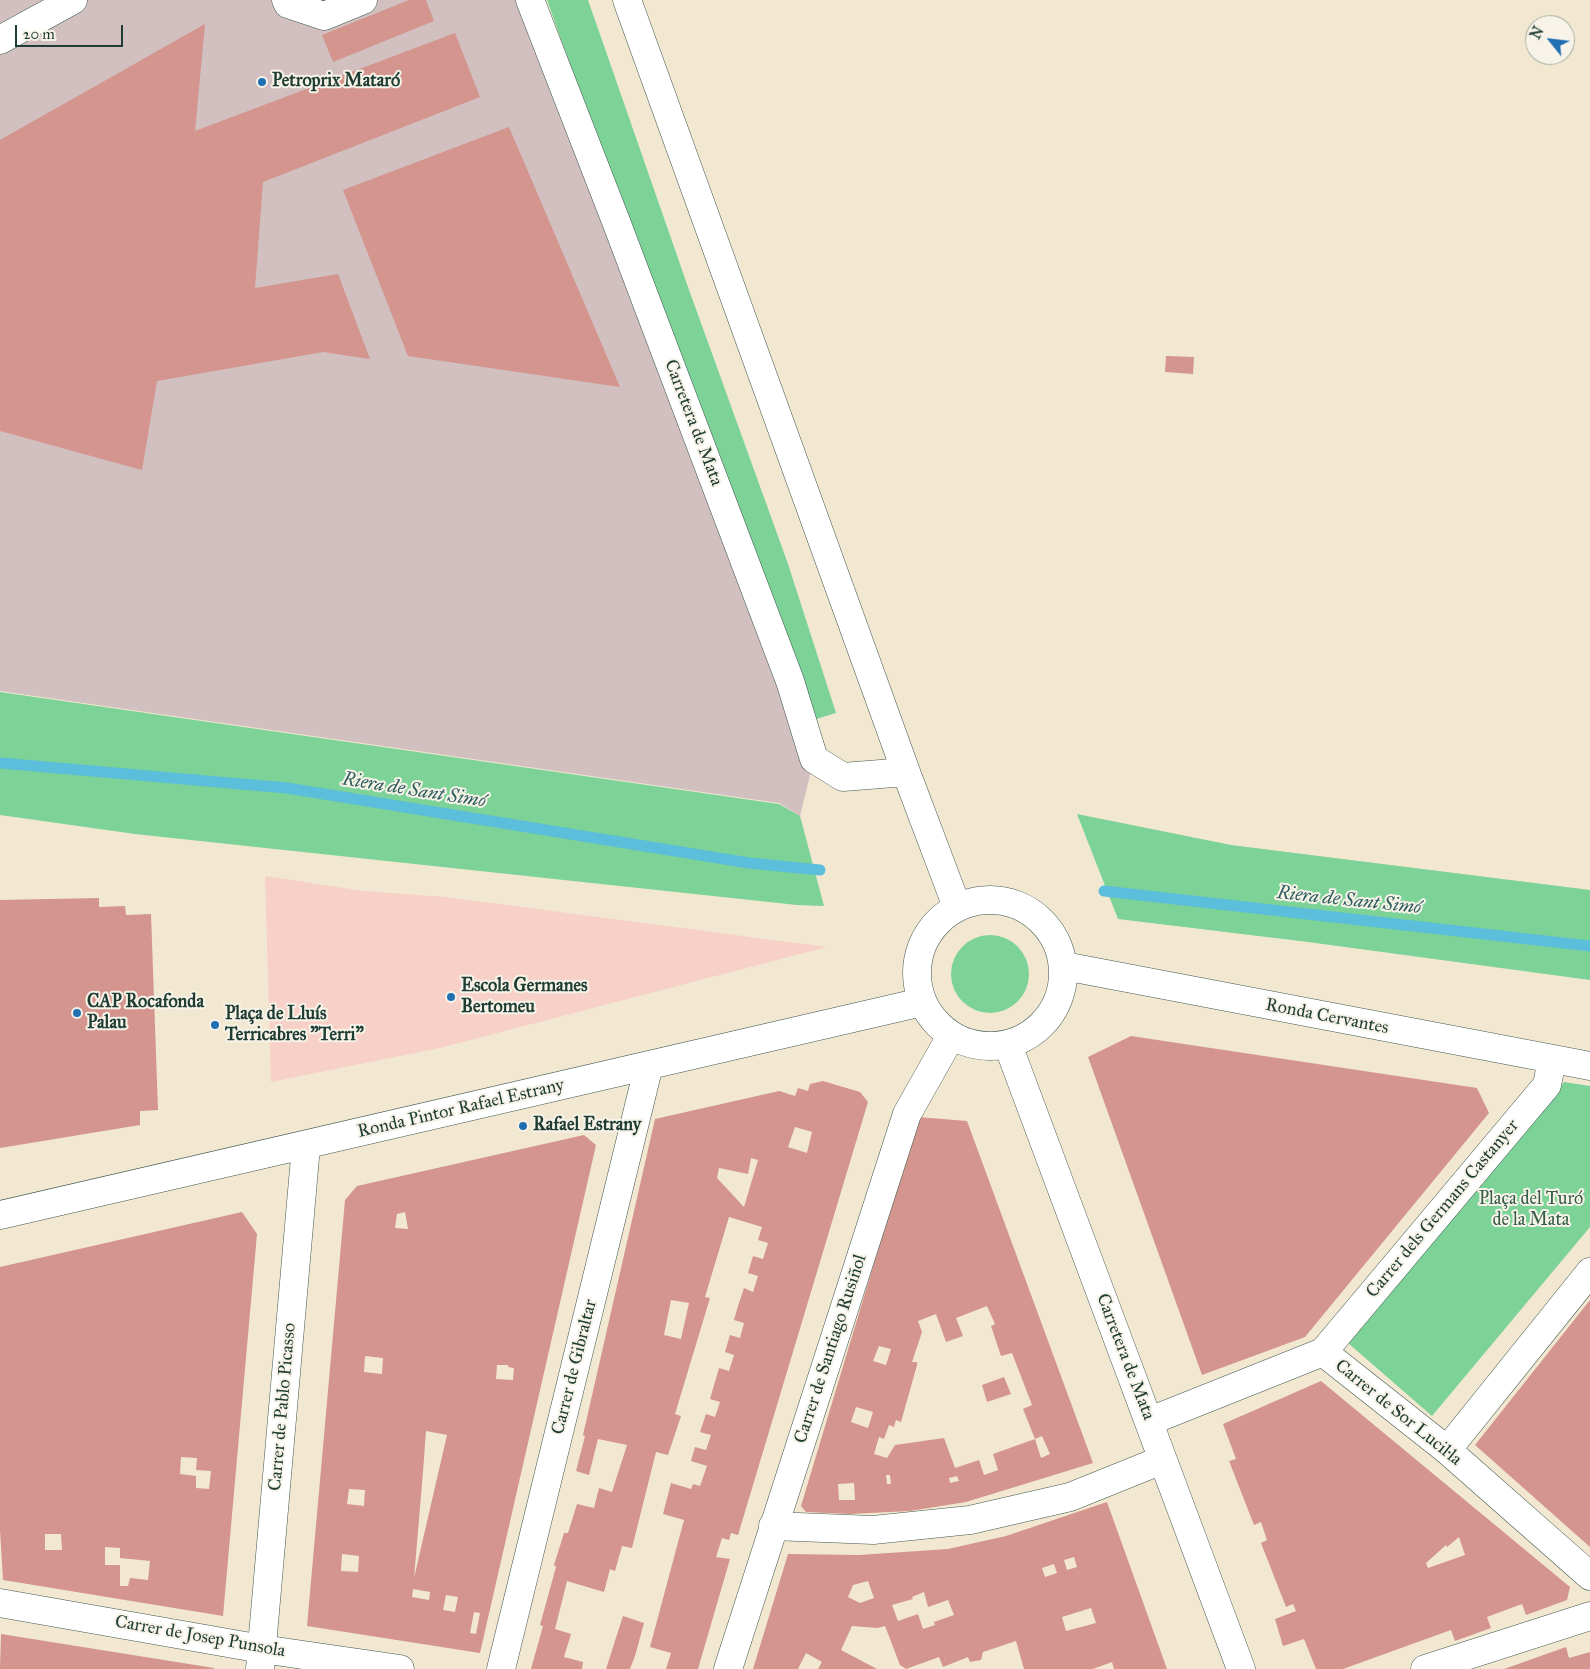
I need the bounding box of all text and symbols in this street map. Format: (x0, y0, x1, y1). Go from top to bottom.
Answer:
scale bar (18, 15, 125, 47)
north arrow (1525, 15, 1575, 65)
text: N (1527, 24, 1548, 42)
text: 20 m (23, 25, 55, 43)
place label: Petroprix Mataró (272, 71, 400, 93)
marker: Petroprix Mataró (256, 76, 268, 88)
street label: Carretera de Mata (659, 357, 727, 489)
water label: Riera de Sant Simó (341, 768, 487, 814)
water label: Riera de Sant Simó (1276, 882, 1422, 920)
place label: Escola Germanes Bertomeu (461, 976, 587, 1019)
marker: Escola Germanes Bertomeu (445, 991, 457, 1003)
place label: CAP Rocafonda Palau (87, 992, 204, 1034)
street label: Ronda Cervantes (1264, 994, 1390, 1040)
place label: Plaça de Lluís Terricabres "Terri" (225, 1004, 364, 1046)
marker: CAP Rocafonda Palau (71, 1007, 83, 1019)
marker: Plaça de Lluís Terricabres "Terri" (209, 1019, 221, 1031)
street label: Ronda Pintor Rafael Estrany (356, 1075, 566, 1143)
place label: Rafael Estrany (533, 1115, 641, 1137)
street label: Carrer dels Germans Castanyer (1362, 1116, 1524, 1302)
marker: Rafael Estrany (517, 1120, 529, 1132)
park label: Plaça del Turó de la Mata (1479, 1189, 1583, 1232)
street label: Carrer de Santiago Rusiñol (790, 1252, 872, 1446)
street label: Carretera de Mata (1091, 1291, 1159, 1423)
street label: Carrer de Gibraltar (548, 1297, 602, 1437)
street label: Carrer de Pablo Picasso (265, 1322, 301, 1492)
street label: Carrer de Sor Lucil·la (1330, 1355, 1466, 1471)
street label: Carrer de Josep Punsola (113, 1611, 287, 1663)

